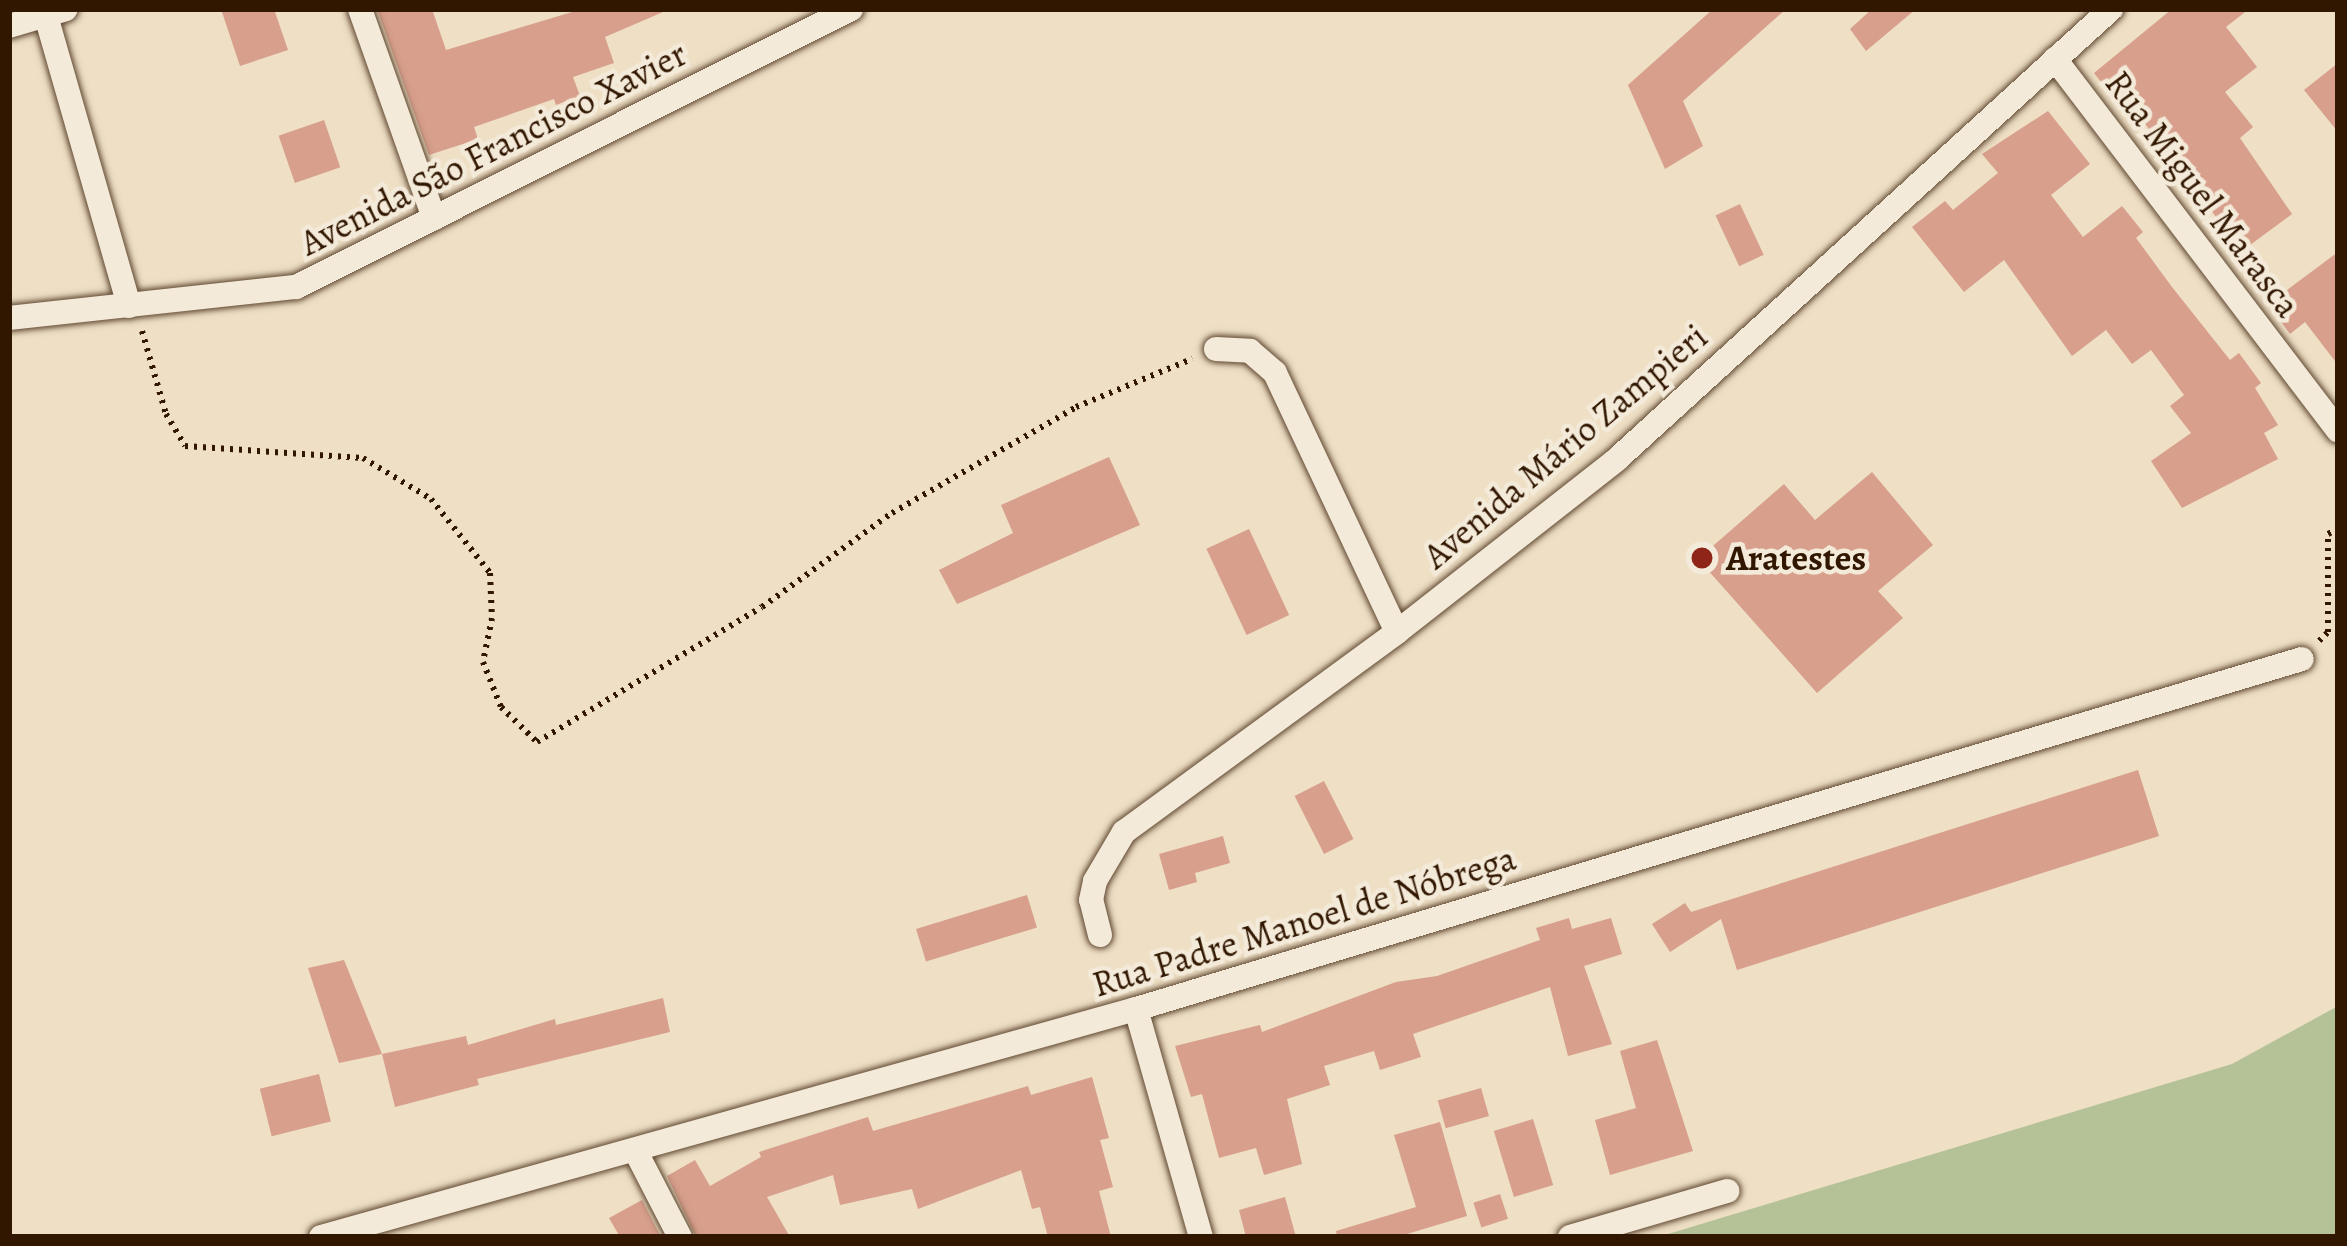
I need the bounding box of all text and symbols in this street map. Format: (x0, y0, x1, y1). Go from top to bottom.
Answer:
street label: Avenida São Francisco Xavier (293, 32, 693, 264)
street label: Rua Miguel Marasca (2096, 62, 2310, 326)
street label: Avenida Mário Zampieri (1414, 315, 1716, 577)
place label: Aratestes (1726, 536, 1866, 580)
marker: Aratestes (1689, 545, 1715, 571)
street label: Rua Padre Manoel de Nóbrega (1087, 836, 1521, 1006)

